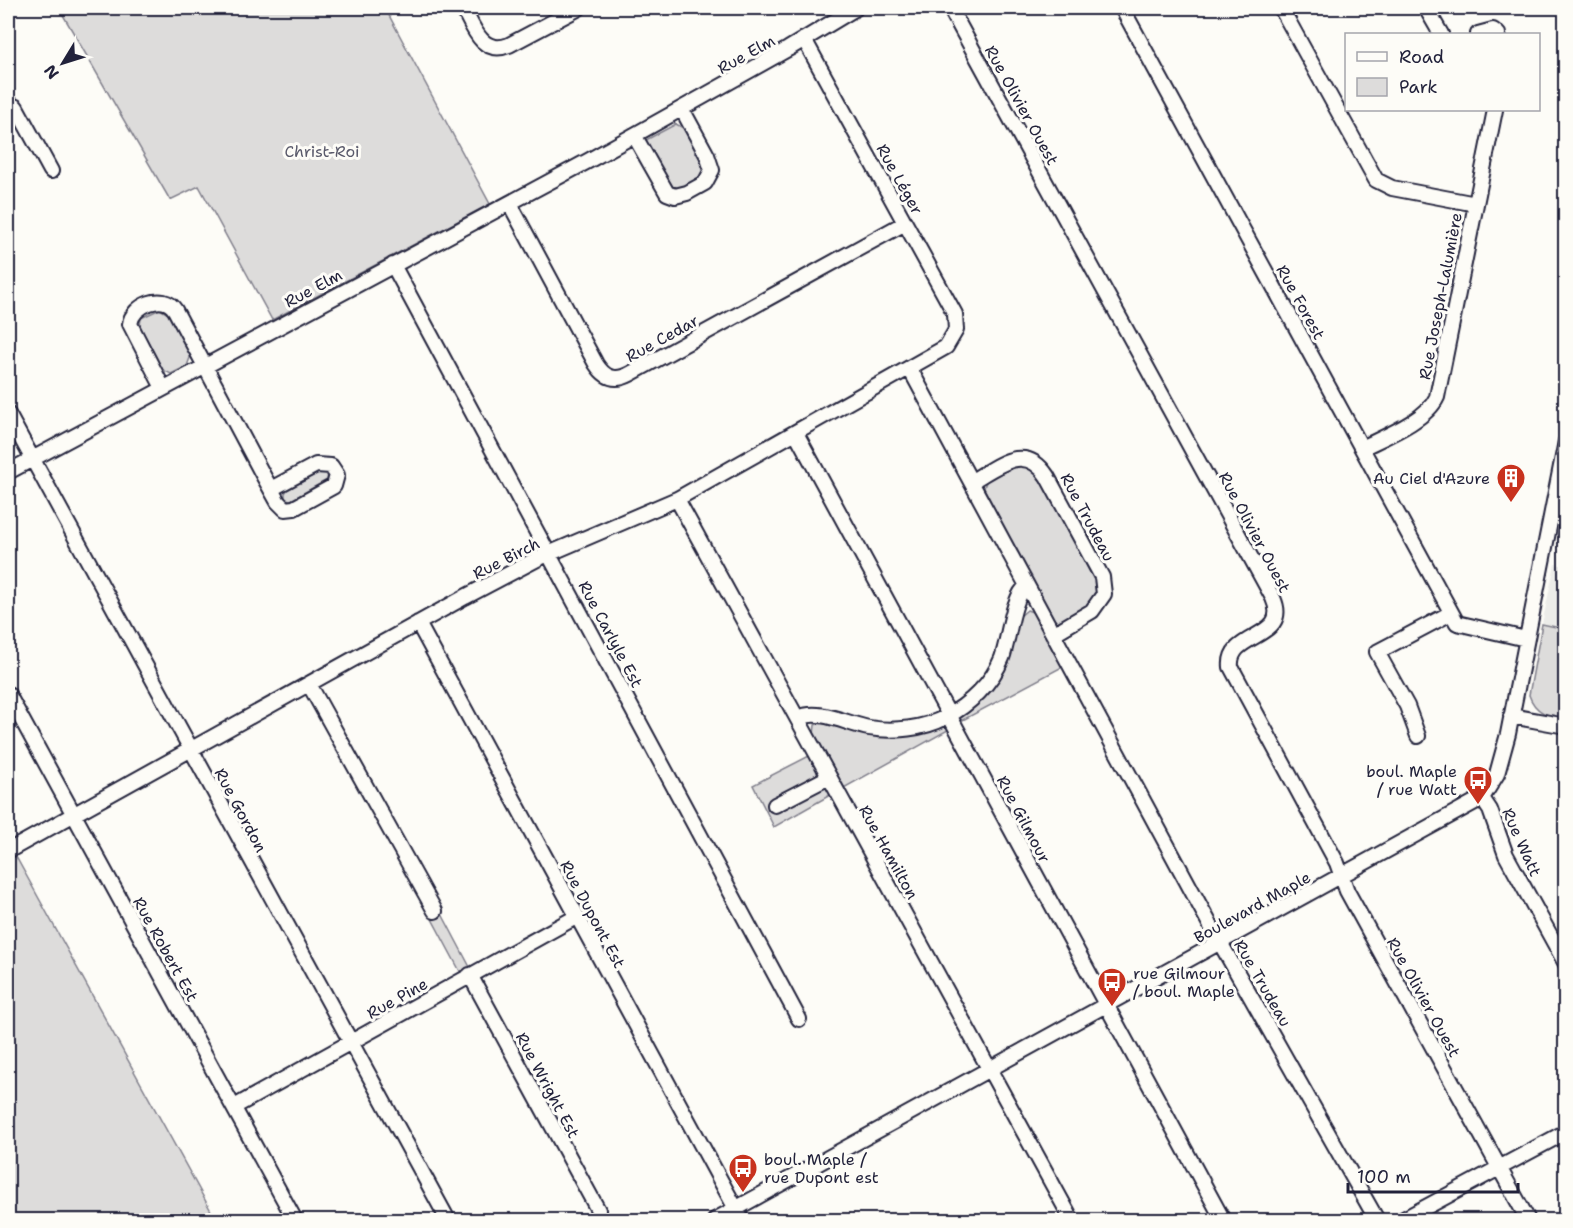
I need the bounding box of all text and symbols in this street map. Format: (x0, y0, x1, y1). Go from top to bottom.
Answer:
street label: Rue Elm (714, 30, 779, 79)
north arrow (33, 33, 93, 93)
legend (1345, 33, 1540, 111)
street label: Rue Olivier Ouest (980, 42, 1063, 169)
text: Road (1399, 45, 1444, 69)
text: N (39, 60, 64, 83)
text: Park (1399, 75, 1438, 99)
street label: Rue Léger (872, 140, 928, 218)
park label: Christ-Roi (284, 141, 360, 162)
street label: Rue Joseph-Lalumière (1414, 211, 1467, 381)
street label: Rue Forest (1271, 261, 1330, 343)
street label: Rue Elm (281, 264, 346, 312)
street label: Rue Cedar (622, 310, 702, 367)
building icon: Au Ciel d'Azure (1495, 462, 1527, 504)
street label: Rue Olivier Ouest (1214, 468, 1295, 596)
place label: Au Ciel d'Azure (1373, 468, 1490, 489)
street label: Rue Trudeau (1056, 470, 1120, 565)
street label: Rue Birch (469, 533, 543, 584)
street label: Rue Carlyle Est (574, 577, 648, 691)
place label: boul. Maple / rue Watt (1366, 761, 1457, 800)
bus stop icon: boul. Maple / rue Watt (1462, 764, 1494, 806)
street label: Rue Gordon (210, 765, 272, 856)
street label: Rue Gilmour (992, 772, 1055, 866)
street label: Rue Hamilton (854, 801, 923, 903)
street label: Rue Watt (1497, 805, 1546, 880)
street label: Rue Dupont Est (555, 857, 630, 972)
street label: Boulevard Maple (1190, 867, 1314, 948)
street label: Rue Robert Est (128, 893, 203, 1005)
street label: Rue Olivier Ouest (1382, 934, 1465, 1061)
street label: Rue Trudeau (1229, 936, 1296, 1030)
place label: rue Gilmour / boul. Maple (1133, 963, 1235, 1002)
bus stop icon: rue Gilmour / boul. Maple (1096, 966, 1128, 1008)
street label: Rue Pine (363, 973, 431, 1024)
street label: Rue Wright Est (511, 1029, 584, 1142)
place label: boul. Maple / rue Dupont est (764, 1149, 879, 1188)
bus stop icon: boul. Maple / rue Dupont est (727, 1152, 759, 1194)
scale bar (1348, 1156, 1518, 1194)
text: 100 m (1357, 1165, 1411, 1189)

